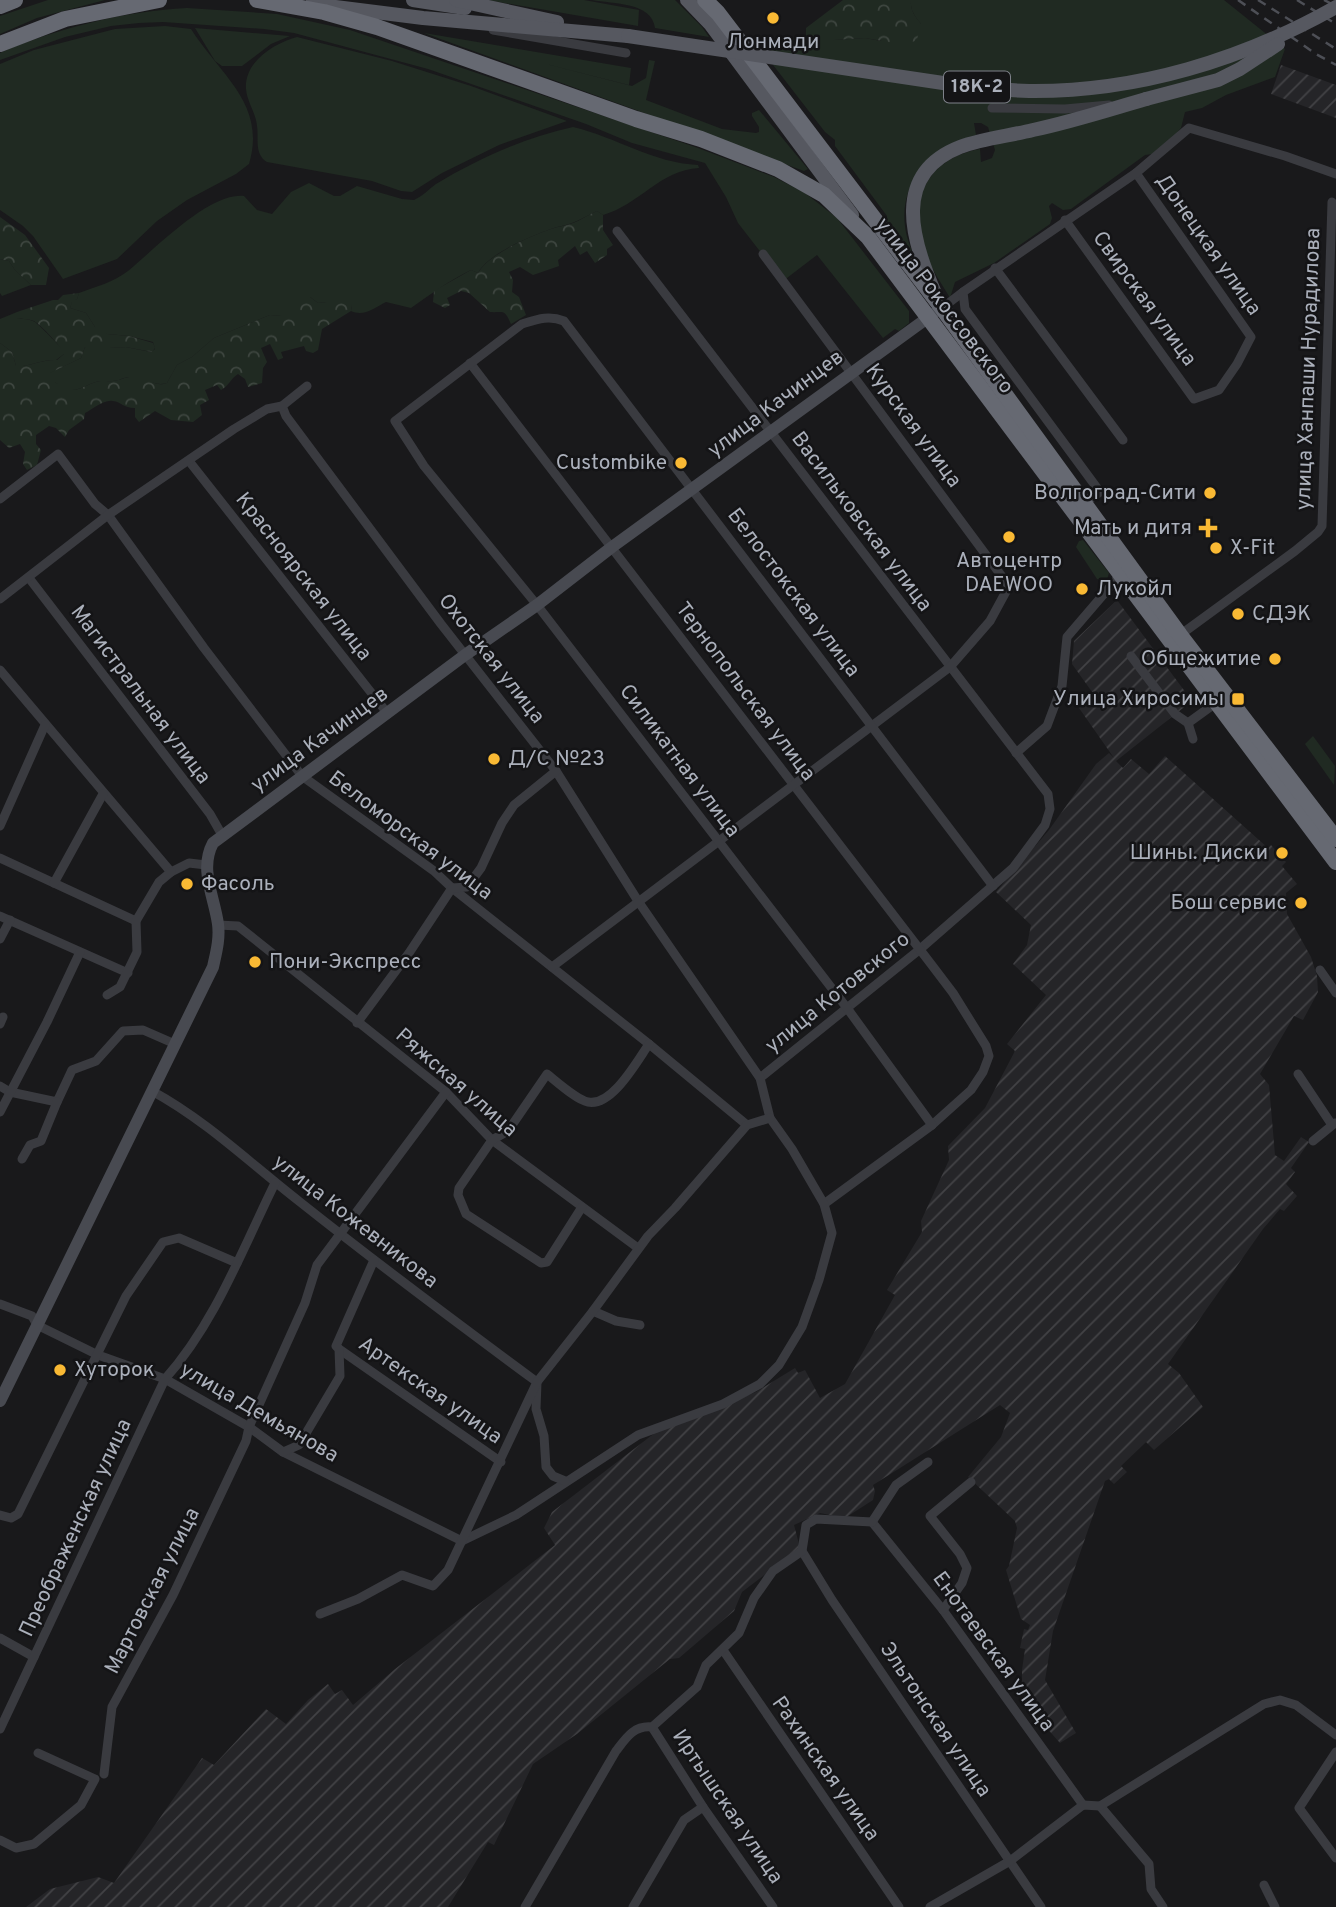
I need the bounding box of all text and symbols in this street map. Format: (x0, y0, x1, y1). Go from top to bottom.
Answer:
marker: Лонмади (765, 10, 781, 26)
place label: Лонмади (727, 29, 819, 56)
road number: 18К-2 (944, 72, 1010, 102)
street label: Донецкая улица (1149, 169, 1267, 321)
street label: улица Рокоссовского (869, 212, 1019, 400)
street label: Свирская улица (1086, 226, 1202, 372)
street label: улица Ханпаши Нурадилова (1291, 227, 1327, 511)
street label: улица Качинцев (703, 344, 849, 464)
street label: Курская улица (859, 359, 967, 493)
street label: Васильковская улица (785, 427, 937, 617)
place label: Custombike (556, 450, 667, 477)
marker: Custombike (673, 455, 689, 471)
place label: Волгоград-Сити (1034, 480, 1196, 507)
marker: Волгоград-Сити (1202, 485, 1218, 501)
street label: Красноярская улица (229, 487, 377, 667)
street label: Белостокская улица (721, 503, 865, 683)
place label: Мать и дитя (1074, 515, 1192, 542)
marker: Мать и дитя (1198, 518, 1218, 538)
marker: Автоцентр DAEWOO (1001, 529, 1017, 545)
place label: X-Fit (1230, 535, 1275, 562)
marker: X-Fit (1208, 540, 1224, 556)
place label: Автоцентр DAEWOO (956, 548, 1062, 599)
place label: Лукойл (1096, 576, 1173, 603)
marker: Лукойл (1074, 581, 1090, 597)
street label: Охотская улица (432, 588, 550, 730)
street label: Тернопольская улица (669, 597, 821, 787)
street label: Магистральная улица (64, 600, 216, 790)
place label: СДЭК (1252, 601, 1311, 628)
marker: СДЭК (1230, 606, 1246, 622)
place label: Общежитие (1141, 646, 1261, 673)
marker: Общежитие (1267, 651, 1283, 667)
street label: Силикатная улица (613, 679, 745, 843)
street label: улица Качинцев (246, 681, 394, 799)
place label: Улица Хиросимы (1053, 686, 1224, 713)
marker: Улица Хиросимы (1230, 691, 1246, 707)
place label: Д/С №23 (508, 746, 605, 773)
marker: Д/С №23 (486, 751, 502, 767)
street label: Беломорская улица (322, 765, 498, 907)
place label: Шины. Диски (1130, 840, 1268, 867)
marker: Шины. Диски (1274, 845, 1290, 861)
place label: Фасоль (201, 871, 275, 898)
marker: Фасоль (179, 876, 195, 892)
place label: Бош сервис (1171, 890, 1287, 917)
marker: Бош сервис (1293, 895, 1309, 911)
street label: улица Котовского (760, 926, 916, 1060)
place label: Пони-Экспресс (269, 949, 421, 976)
marker: Пони-Экспресс (247, 954, 263, 970)
street label: Ряжская улица (389, 1023, 523, 1143)
street label: улица Кожевникова (267, 1149, 443, 1295)
street label: Артекская улица (353, 1331, 507, 1451)
place label: Хуторок (74, 1357, 155, 1384)
street label: улица Демьянова (175, 1357, 343, 1469)
marker: Хуторок (52, 1362, 68, 1378)
street label: Преображенская улица (14, 1415, 138, 1641)
street label: Мартовская улица (99, 1503, 207, 1679)
street label: Енотаевская улица (926, 1567, 1060, 1737)
street label: Эльтонская улица (873, 1637, 997, 1803)
street label: Рахинская улица (765, 1691, 885, 1847)
street label: Иртышская улица (665, 1725, 789, 1889)

